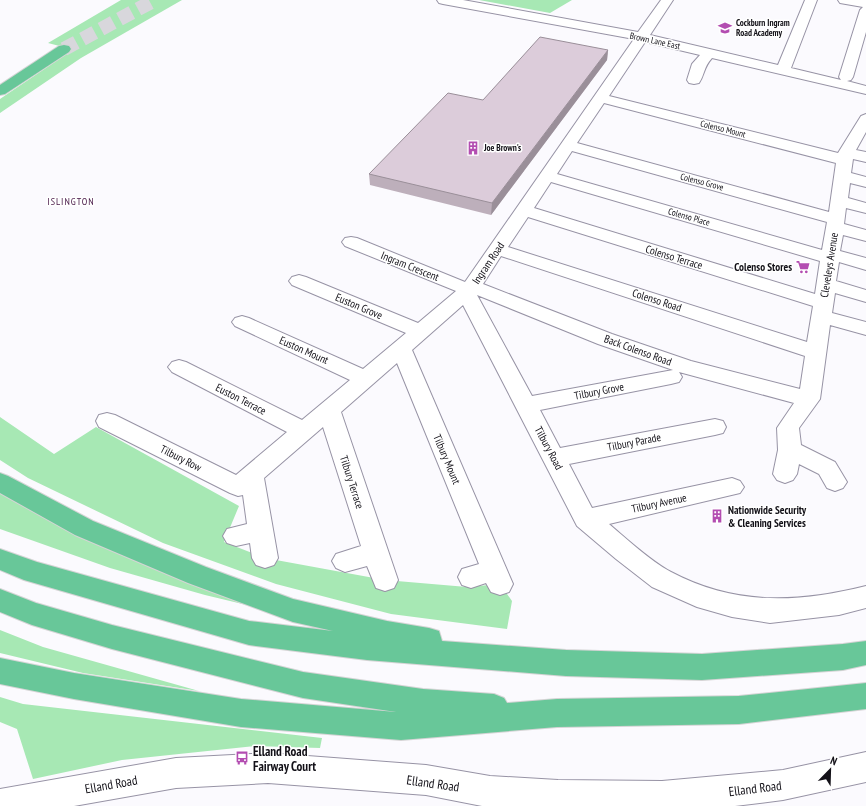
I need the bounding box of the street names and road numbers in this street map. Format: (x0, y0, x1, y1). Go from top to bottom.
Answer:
street label: Brown Lane East (629, 30, 682, 51)
street label: Colenso Mount (699, 118, 747, 140)
street label: Colenso Grove (679, 170, 725, 193)
street label: Colenso Place (667, 205, 712, 228)
street label: Cleveleys Avenue (817, 231, 841, 298)
street label: Ingram Road (469, 239, 507, 287)
street label: Colenso Terrace (644, 242, 705, 272)
street label: Ingram Crescent (379, 248, 441, 284)
street label: Colenso Road (631, 285, 684, 315)
street label: Euston Grove (333, 290, 385, 322)
street label: Back Colenso Road (602, 331, 674, 369)
street label: Euston Mount (277, 333, 331, 367)
street label: Tilbury Grove (573, 379, 626, 403)
street label: Euston Terrace (213, 380, 269, 418)
street label: Tilbury Road (532, 424, 566, 472)
street label: Tilbury Parade (606, 430, 662, 454)
street label: Tilbury Mount (430, 432, 464, 486)
street label: Tilbury Row (158, 442, 204, 475)
street label: Tilbury Terrace (337, 454, 367, 511)
street label: Tilbury Avenue (630, 490, 688, 516)
street label: Elland Road (405, 771, 460, 796)
street label: Elland Road (83, 772, 139, 797)
street label: Elland Road (728, 777, 782, 800)

